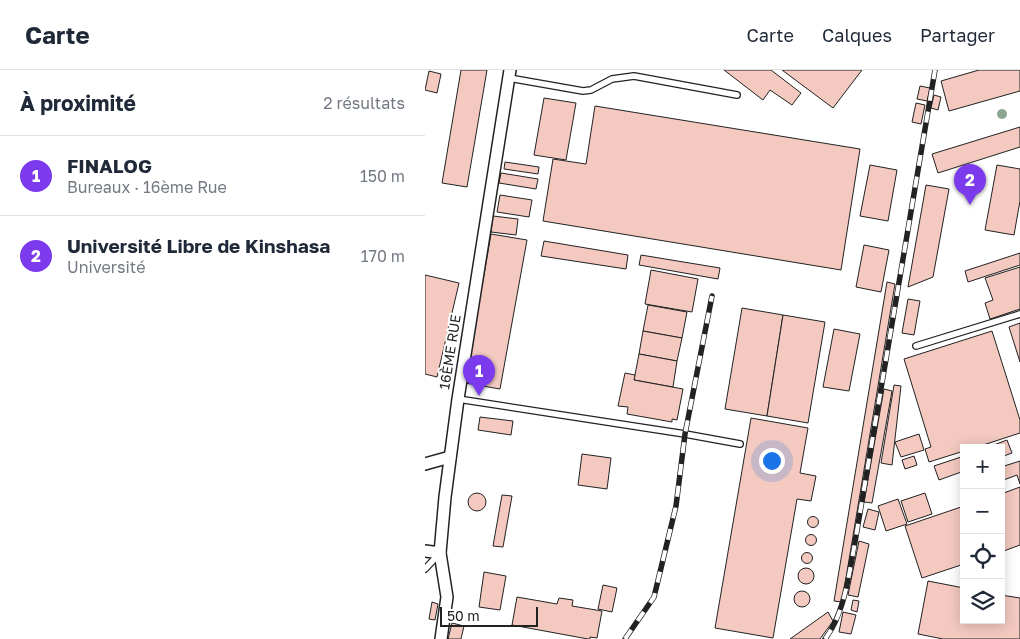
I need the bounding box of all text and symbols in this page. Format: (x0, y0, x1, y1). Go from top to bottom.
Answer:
text: Carte (25, 20, 90, 49)
text: Carte (747, 24, 794, 46)
text: Calques (822, 24, 892, 46)
text: Partager (920, 24, 995, 46)
text: À proximité (20, 90, 136, 116)
text: 2 résultats (323, 93, 405, 113)
text: FINALOG (67, 154, 152, 177)
pin: 2 (954, 164, 986, 205)
text: 1 (32, 166, 40, 186)
text: 150 m (360, 166, 405, 186)
text: Bureaux · 16ème Rue (67, 177, 227, 197)
text: Université Libre de Kinshasa (67, 234, 330, 257)
text: 2 (31, 246, 41, 266)
text: 170 m (361, 246, 405, 266)
text: Université (67, 257, 145, 277)
street label: 16ÈME RUE (435, 313, 464, 391)
pin: 1 (463, 355, 495, 396)
map controls (960, 444, 1005, 624)
button: + (960, 444, 1005, 489)
your location (759, 448, 785, 474)
button: − (960, 489, 1005, 534)
button: locate (960, 534, 1005, 579)
button: layers (960, 579, 1005, 624)
scale bar (440, 604, 537, 627)
text: 50 m (447, 607, 480, 624)

